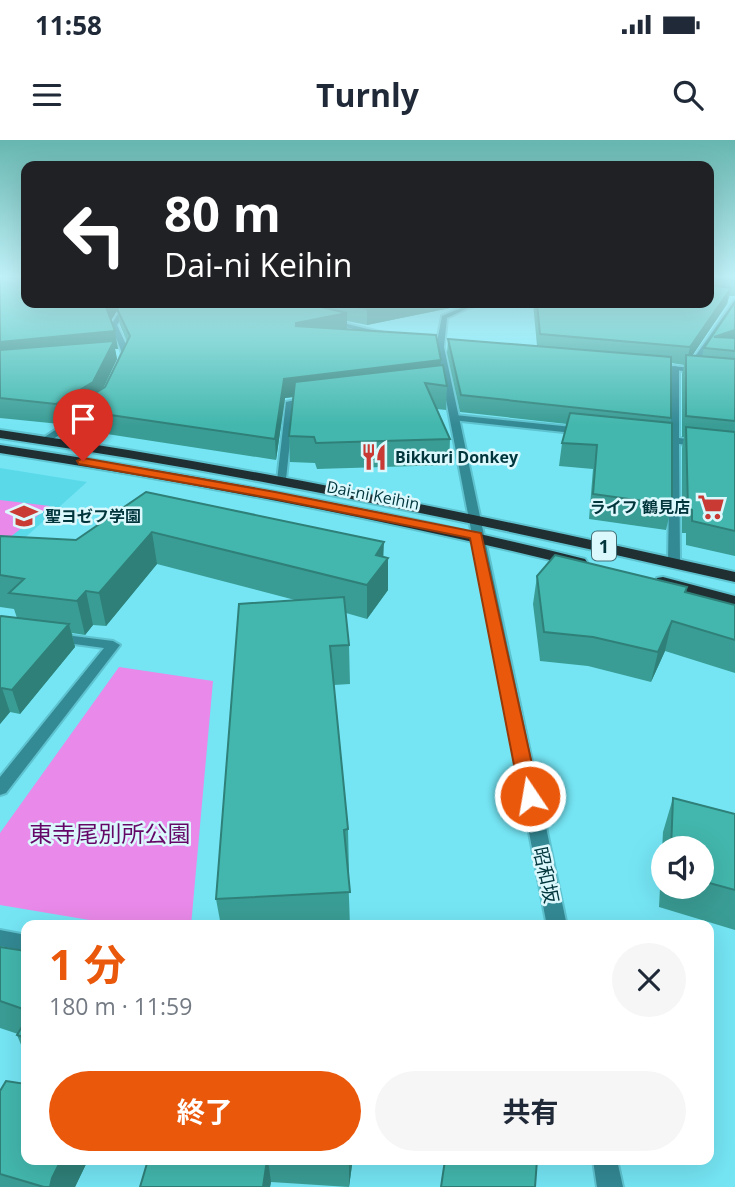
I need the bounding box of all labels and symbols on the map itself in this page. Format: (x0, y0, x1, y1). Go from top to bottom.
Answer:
pin (53, 389, 113, 461)
restaurant icon: Bikkuri Donkey (359, 442, 389, 472)
place label: Bikkuri Donkey (395, 446, 519, 468)
street label: Dai-ni Keihin (325, 475, 421, 515)
supermarket icon: ライフ 鶴見店 (696, 492, 726, 522)
place label: ライフ 鶴見店 (590, 496, 690, 518)
school or university icon: 聖ヨゼフ学園 (9, 501, 39, 531)
place label: 聖ヨゼフ学園 (45, 505, 141, 527)
road number: 1 (592, 532, 616, 560)
position arrow (493, 759, 567, 833)
park label: 東寺尾別所公園 (30, 817, 191, 849)
street label: 昭和坂 (527, 844, 565, 906)

